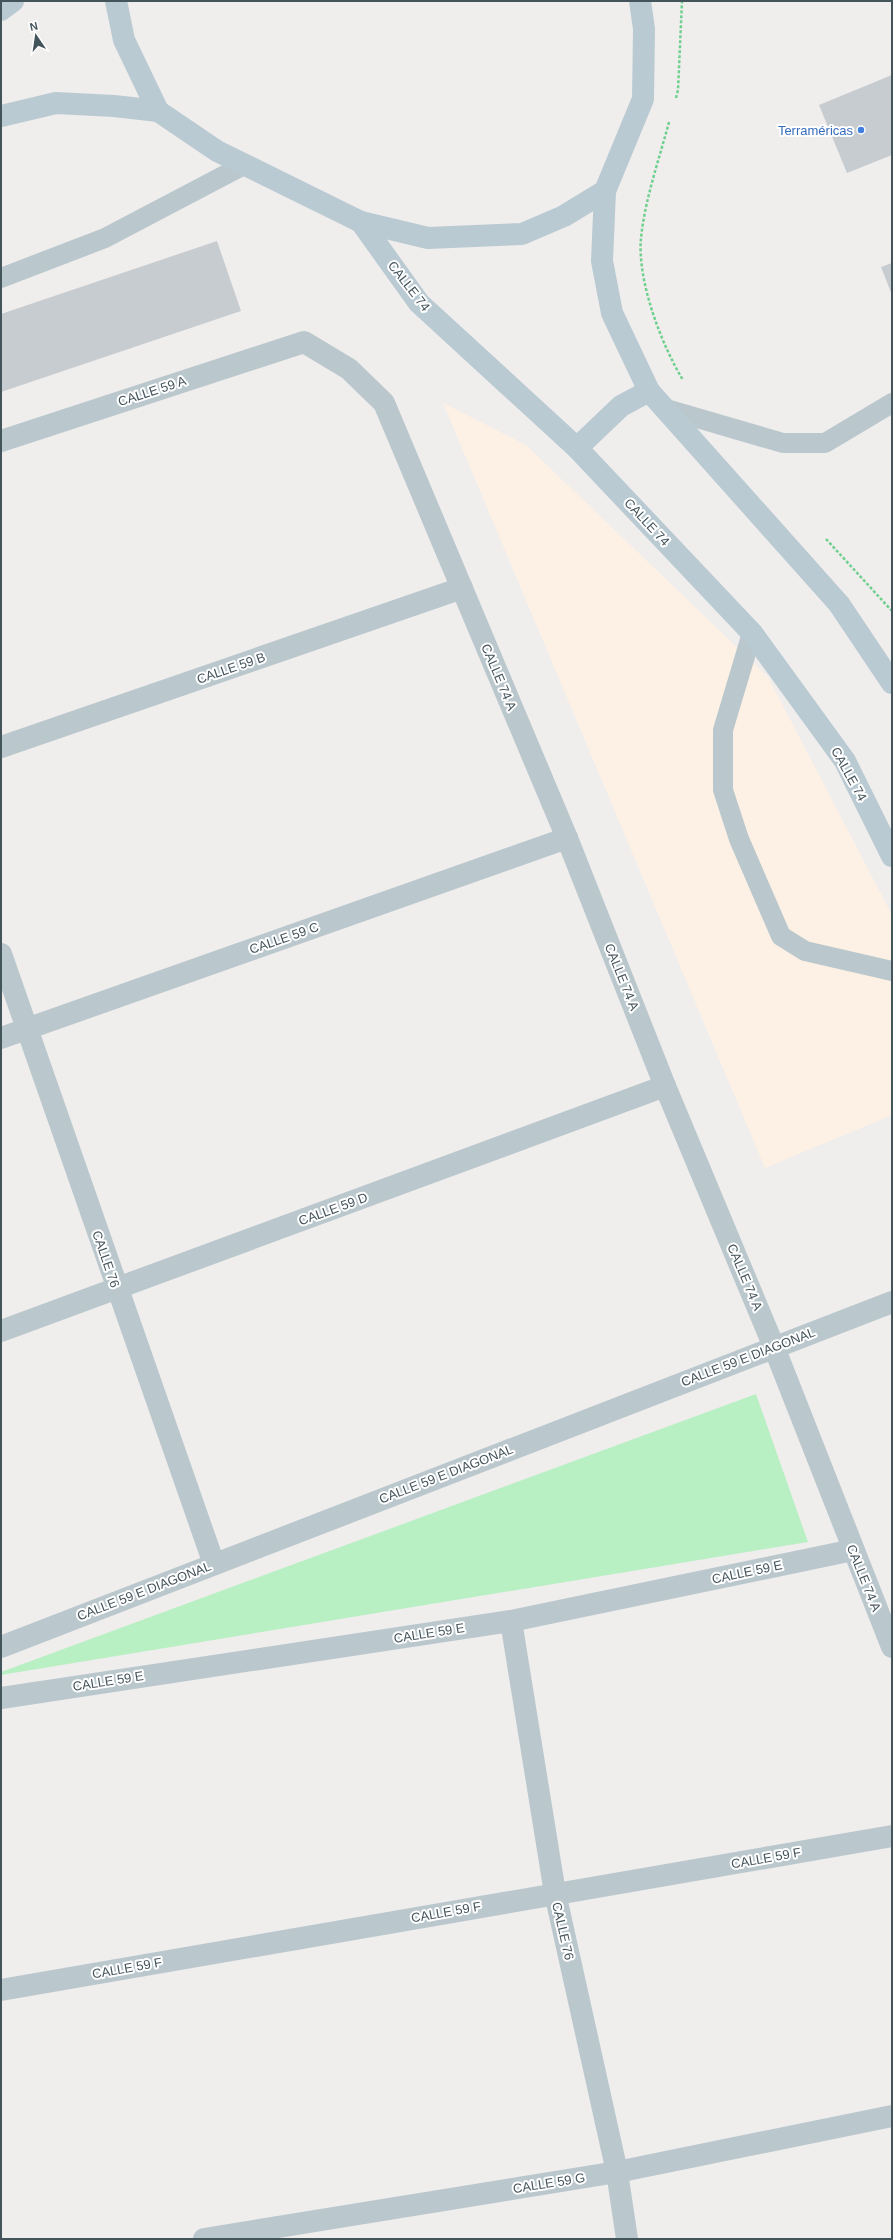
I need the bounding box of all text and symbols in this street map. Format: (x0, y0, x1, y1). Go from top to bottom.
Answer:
north arrow (16, 16, 56, 56)
text: N (29, 20, 39, 33)
place label: Terraméricas (778, 123, 853, 138)
marker: Terraméricas (856, 125, 866, 135)
street label: CALLE 74 (385, 258, 433, 314)
street label: CALLE 59 A (116, 373, 188, 409)
street label: CALLE 74 (621, 495, 673, 549)
street label: CALLE 74 A (478, 641, 520, 713)
street label: CALLE 59 B (195, 649, 267, 687)
street label: CALLE 74 (828, 744, 870, 804)
street label: CALLE 59 C (247, 919, 321, 957)
street label: CALLE 74 A (602, 941, 642, 1013)
street label: CALLE 59 D (296, 1190, 370, 1228)
street label: CALLE 76 (89, 1229, 123, 1289)
street label: CALLE 74 A (724, 1241, 766, 1313)
street label: CALLE 59 E DIAGONAL (679, 1324, 817, 1390)
street label: CALLE 59 E DIAGONAL (377, 1441, 515, 1507)
street label: CALLE 74 A (844, 1542, 884, 1614)
street label: CALLE 59 E (710, 1557, 784, 1587)
street label: CALLE 59 E DIAGONAL (75, 1558, 213, 1624)
street label: CALLE 59 E (392, 1620, 466, 1646)
street label: CALLE 59 E (71, 1668, 145, 1694)
street label: CALLE 59 F (730, 1844, 802, 1872)
street label: CALLE 59 F (410, 1898, 482, 1926)
street label: CALLE 76 (549, 1900, 577, 1962)
street label: CALLE 59 F (91, 1954, 163, 1982)
street label: CALLE 59 G (512, 2170, 586, 2196)

